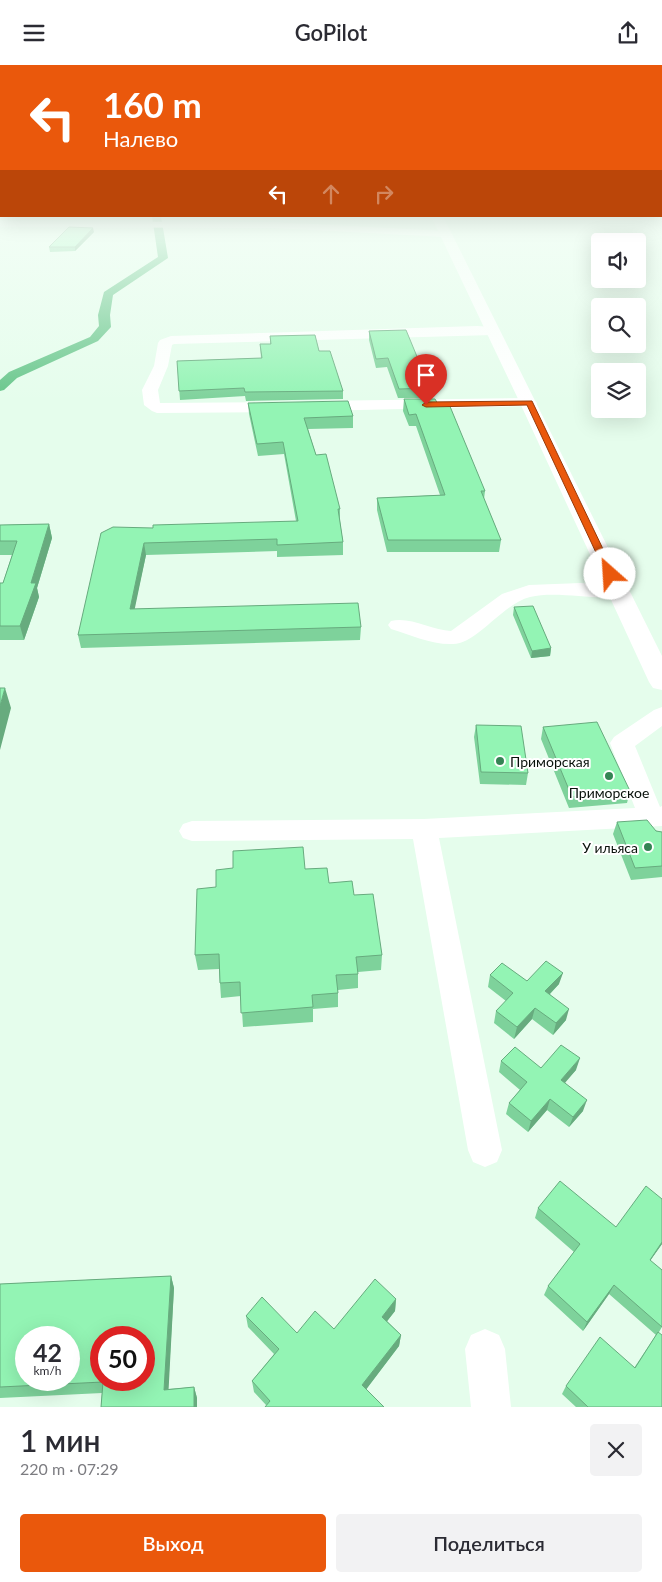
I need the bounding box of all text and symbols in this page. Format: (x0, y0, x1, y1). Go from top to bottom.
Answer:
icon: menu (20, 19, 48, 47)
text: GoPilot (295, 19, 367, 46)
icon: share (614, 19, 642, 47)
text: 160 m (103, 83, 202, 125)
icon: left (20, 85, 85, 150)
text: Налево (103, 125, 178, 152)
icon: left (264, 180, 292, 208)
icon: ahead (317, 180, 345, 208)
icon: right (370, 180, 398, 208)
map controls (591, 233, 646, 418)
button: sound (591, 233, 646, 288)
button: search (591, 298, 646, 353)
pin (405, 354, 447, 405)
icon: arrive (412, 361, 440, 389)
button: layers (591, 363, 646, 418)
position arrow (583, 547, 635, 599)
place label: Приморская (510, 753, 590, 770)
marker: Приморская (494, 755, 506, 767)
marker: Приморское (603, 770, 615, 782)
place label: Приморское (569, 784, 649, 801)
place label: У ильяса (582, 839, 638, 856)
marker: У ильяса (642, 841, 654, 853)
speed limit sign: 50 (90, 1326, 155, 1391)
text: 42 (33, 1337, 62, 1367)
text: km/h (33, 1363, 62, 1378)
text: 1 мин (20, 1422, 101, 1458)
button: close (590, 1424, 642, 1476)
text: 220 m · 07:29 (20, 1459, 119, 1478)
button: Выход (20, 1514, 326, 1572)
button: Поделиться (336, 1514, 642, 1572)

